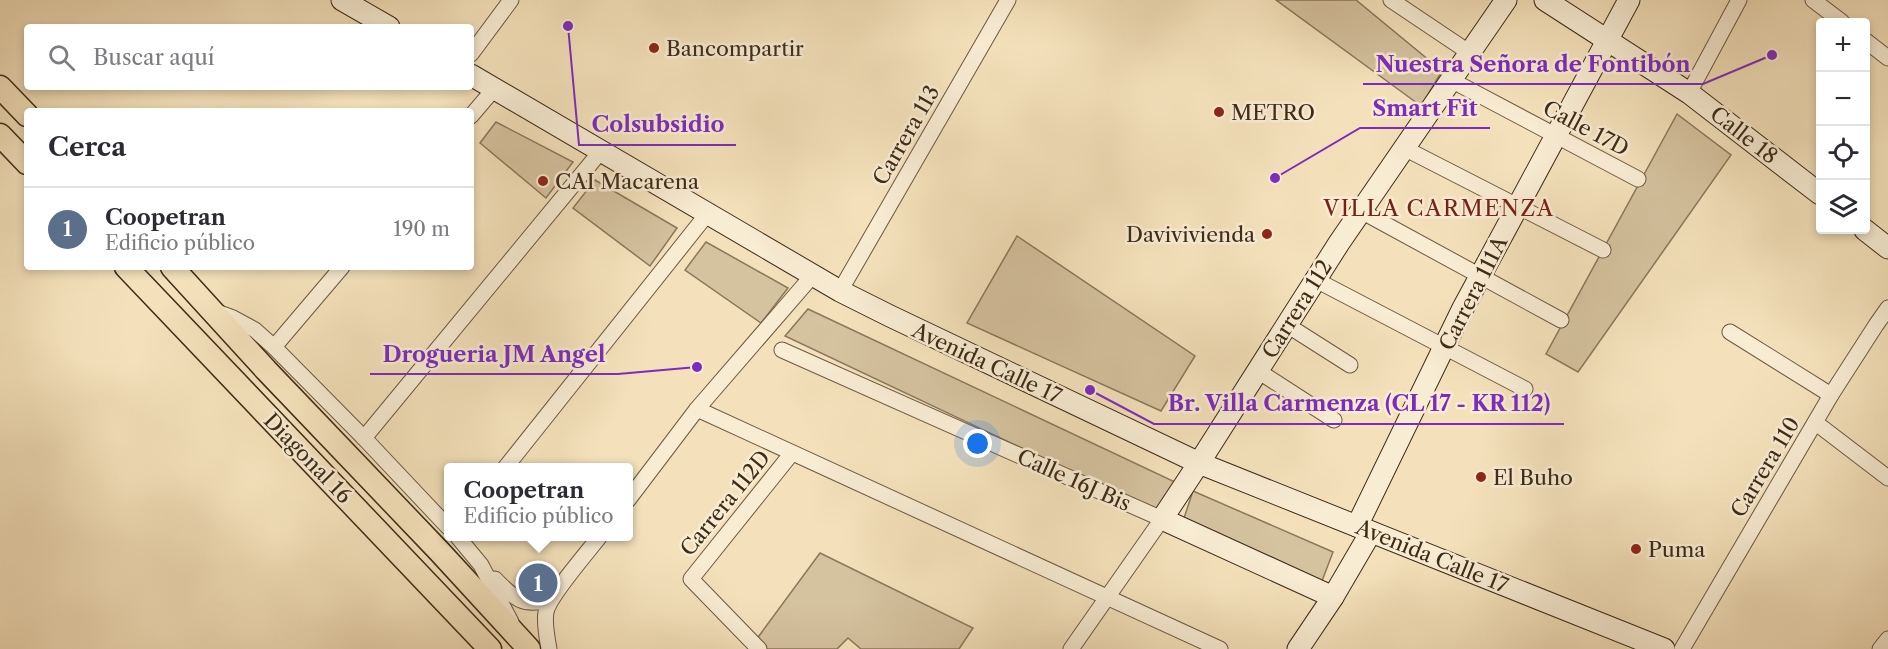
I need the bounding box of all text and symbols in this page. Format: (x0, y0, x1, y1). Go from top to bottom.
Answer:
map controls (1816, 18, 1870, 234)
button: + (1816, 18, 1870, 72)
search box (24, 24, 474, 90)
place label: Bancompartir (666, 36, 804, 61)
icon: search (45, 41, 78, 74)
marker: Bancompartir (647, 41, 661, 55)
text: Buscar aquí (93, 44, 215, 71)
callout: Nuestra Señora de Fontibón (1363, 44, 1703, 84)
text: Nuestra Señora de Fontibón (1375, 51, 1691, 78)
button: − (1816, 72, 1870, 126)
street label: Carrera 113 (867, 81, 945, 189)
callout: Smart Fit (1360, 88, 1490, 128)
text: Smart Fit (1372, 95, 1478, 122)
street label: Calle 17D (1539, 95, 1633, 161)
place label: METRO (1231, 100, 1315, 125)
street label: Calle 18 (1705, 101, 1783, 169)
callout: Colsubsidio (579, 105, 736, 145)
marker: METRO (1212, 105, 1226, 119)
text: Colsubsidio (591, 111, 725, 138)
button: locate (1816, 126, 1870, 180)
text: Cerca (48, 131, 126, 163)
place label: CAI Macarena (555, 169, 700, 194)
marker: CAI Macarena (536, 174, 550, 188)
button: layers (1816, 180, 1870, 234)
district label: VILLA CARMENZA (1322, 195, 1555, 222)
text: Coopetran (105, 204, 226, 231)
text: 1 (63, 217, 72, 241)
text: 190 m (393, 217, 450, 241)
place label: Davivivienda (1126, 222, 1256, 247)
marker: Davivivienda (1260, 227, 1274, 241)
text: Edificio público (105, 231, 255, 255)
street label: Carrera 111A (1434, 231, 1513, 354)
street label: Carrera 112 (1257, 255, 1337, 363)
street label: Avenida Calle 17 (907, 317, 1066, 409)
callout: Drogueria JM Angel (370, 334, 618, 374)
text: Drogueria JM Angel (382, 341, 606, 368)
callout: Br. Villa Carmenza (CL 17 - KR 112) (1154, 384, 1564, 424)
text: Br. Villa Carmenza (CL 17 - KR 112) (1168, 390, 1550, 417)
street label: Diagonal 16 (259, 408, 357, 508)
street label: Carrera 110 (1725, 412, 1805, 522)
your location (963, 429, 992, 458)
street label: Calle 16J Bis (1013, 444, 1135, 516)
street label: Carrera 112D (675, 445, 775, 561)
popup (444, 463, 633, 541)
place label: El Buho (1493, 465, 1573, 490)
marker: El Buho (1474, 470, 1488, 484)
text: Coopetran (463, 477, 584, 504)
text: Edificio público (463, 504, 614, 528)
street label: Avenida Calle 17 (1351, 514, 1512, 598)
place label: Puma (1648, 537, 1706, 562)
marker: Puma (1629, 542, 1643, 556)
pin: 1 (518, 560, 558, 606)

